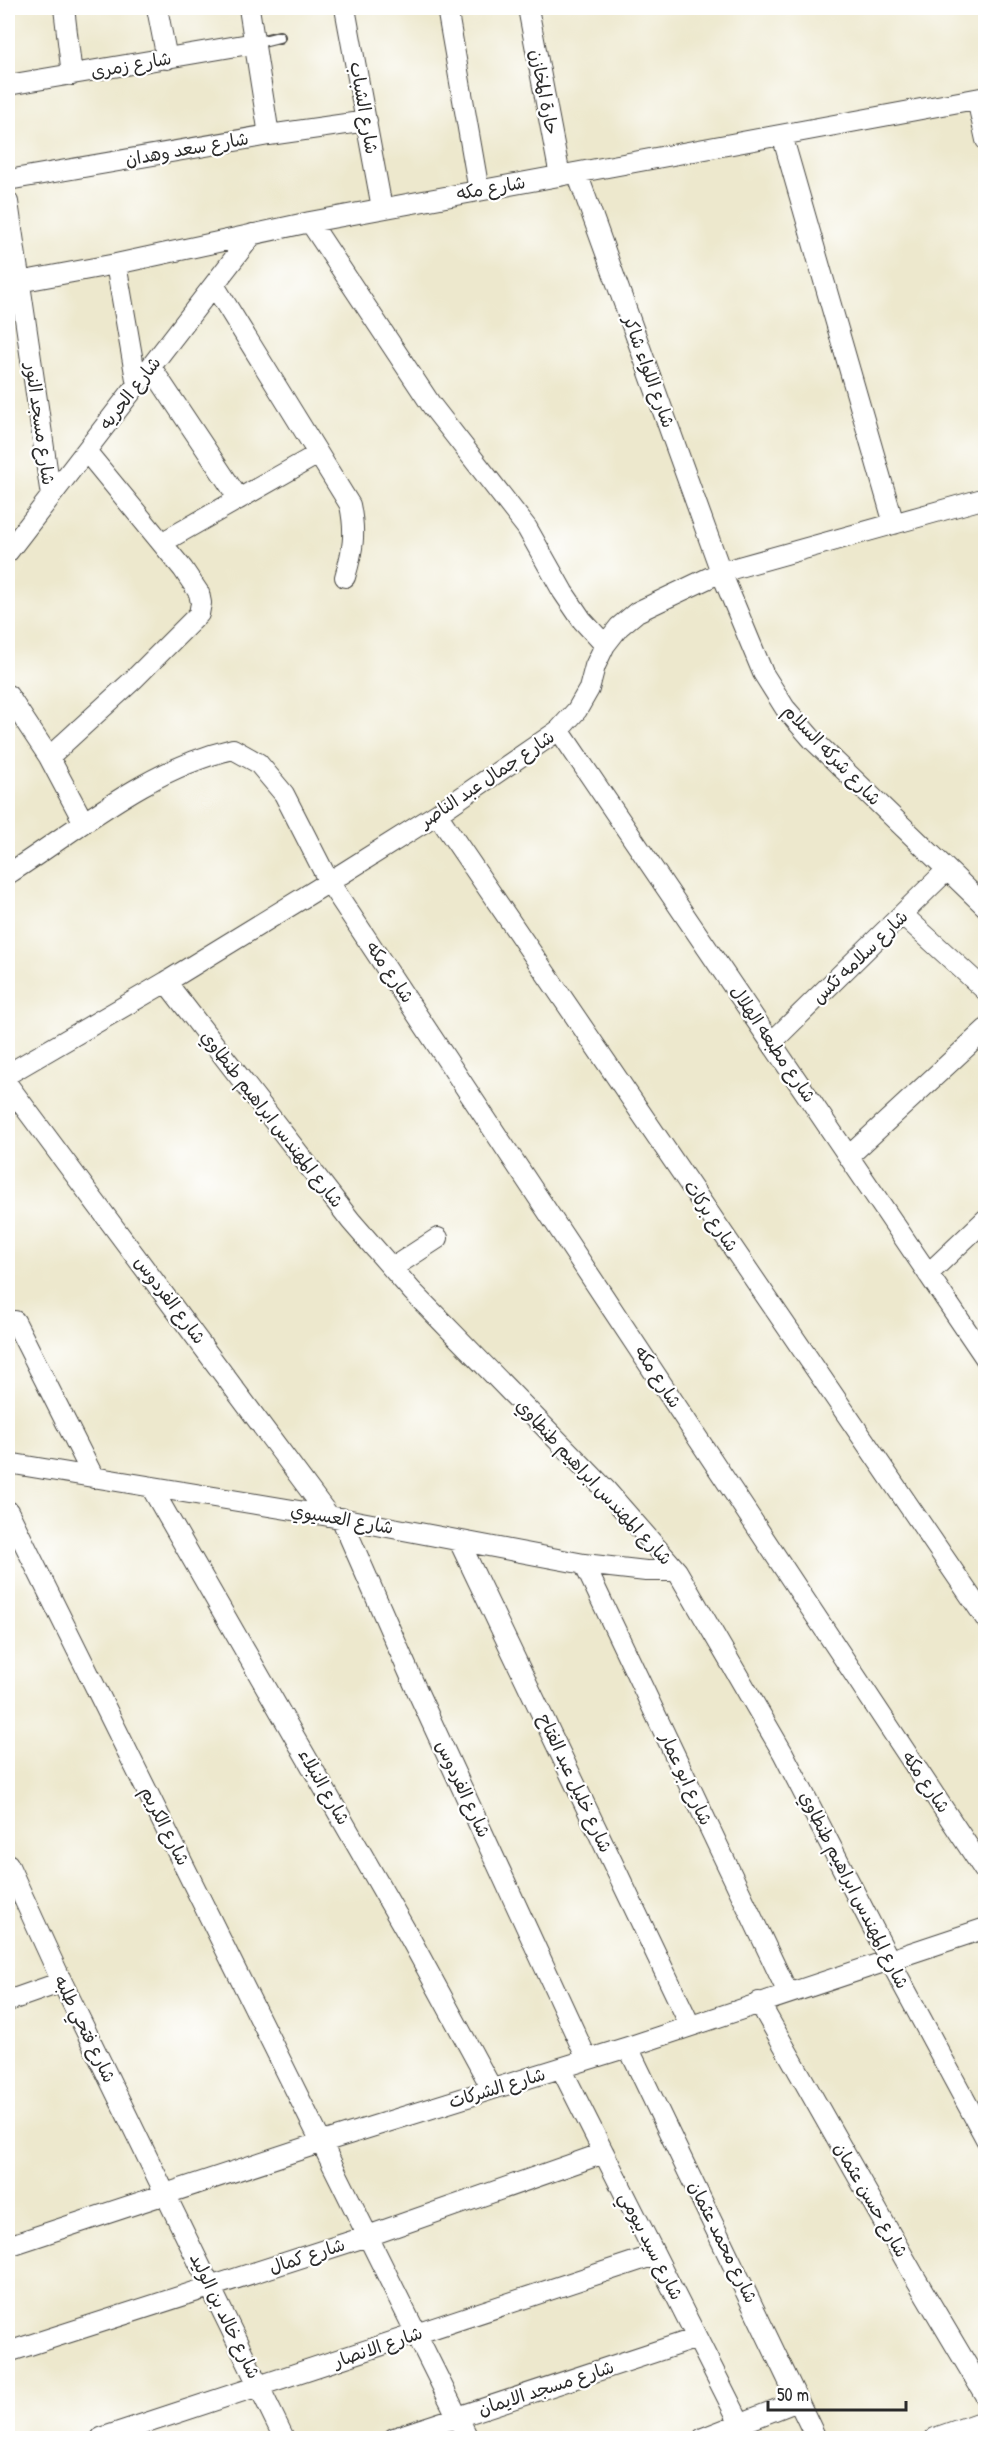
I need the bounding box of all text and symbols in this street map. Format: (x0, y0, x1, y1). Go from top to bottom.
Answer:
street label: شارع زمرى (89, 45, 173, 84)
street label: حارة المخازن (524, 47, 565, 137)
street label: شارع الشباب (344, 60, 385, 156)
street label: شارع سعد وهدان (123, 125, 251, 172)
street label: شارع مكه (454, 169, 527, 206)
street label: شارع اللواء شاكر (617, 311, 681, 431)
street label: شارع الحريه (93, 351, 166, 435)
street label: شارع مسجد النور (19, 359, 61, 487)
street label: شارع شركه السلام (776, 699, 887, 812)
street label: شارع جمال عبد الناصر (413, 724, 559, 834)
street label: شارع سلامه تكس (806, 904, 913, 1009)
street label: شارع مكه (361, 936, 420, 1008)
street label: شارع مطبعه الهلال (725, 980, 822, 1107)
street label: شارع المهندس ابراهيم طنطاوي (194, 1025, 350, 1214)
street label: شارع بركات (678, 1175, 745, 1257)
street label: شارع الفردوس (129, 1250, 212, 1349)
street label: شارع مكه (629, 1341, 688, 1413)
street label: شارع المهندس ابراهيم طنطاوي (509, 1393, 678, 1572)
street label: شارع العسيوي (288, 1497, 396, 1541)
street label: شارع خليل عبد الفتاح (532, 1709, 619, 1856)
street label: شارع ابو عمار (654, 1728, 719, 1829)
street label: شارع الفردوس (430, 1736, 497, 1842)
street label: شارع النبلاء (293, 1744, 356, 1829)
street label: شارع مكه (897, 1746, 956, 1818)
street label: شارع الكريم (133, 1782, 196, 1871)
street label: شارع المهندس ابراهيم طنطاوي (792, 1787, 915, 1994)
street label: شارع فتحي طلبه (45, 1971, 122, 2088)
street label: شارع الشركات (445, 2061, 548, 2114)
street label: شارع حسن عثمان (828, 2138, 915, 2262)
street label: شارع محمد عثمان (683, 2176, 764, 2307)
street label: شارع سيد بيومي (610, 2187, 689, 2306)
street label: شارع كمال (266, 2231, 348, 2280)
street label: شارع خالد بن الوليد (184, 2249, 267, 2383)
street label: شارع الانصار (328, 2320, 426, 2374)
street label: شارع مسجد الايمان (475, 2354, 617, 2421)
scale bar (768, 2374, 906, 2412)
text: 50 m (777, 2382, 809, 2407)

